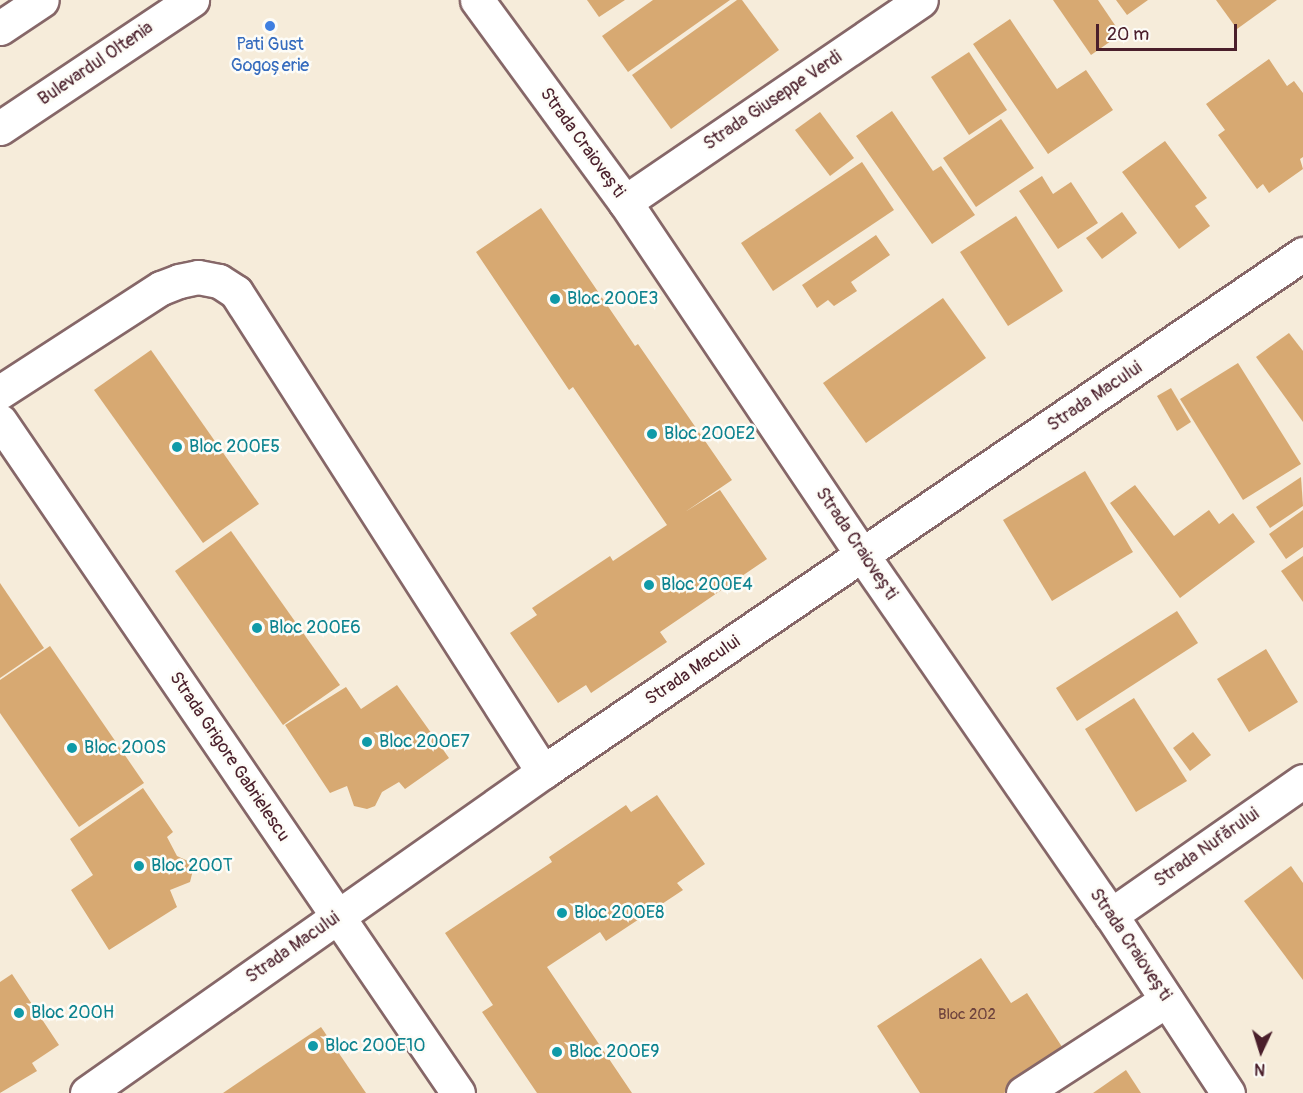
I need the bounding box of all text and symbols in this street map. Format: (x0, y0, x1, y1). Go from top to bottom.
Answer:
scale bar (1099, 12, 1240, 50)
street label: Bulevardul Oltenia (34, 18, 158, 110)
marker: Pati Gust Gogoșerie (263, 19, 277, 33)
text: 20 m (1107, 23, 1149, 46)
place label: Pati Gust Gogoșerie (231, 35, 309, 78)
street label: Strada Giuseppe Verdi (700, 47, 846, 155)
street label: Strada Craiovești (535, 84, 629, 202)
place label: Bloc 200E3 (567, 288, 658, 310)
marker: Bloc 200E3 (548, 292, 562, 306)
street label: Strada Macului (1043, 357, 1147, 437)
place label: Bloc 200E2 (664, 423, 755, 445)
marker: Bloc 200E2 (645, 427, 659, 441)
place label: Bloc 200E5 (189, 436, 280, 458)
marker: Bloc 200E5 (170, 440, 184, 454)
street label: Strada Craiovești (811, 484, 901, 604)
place label: Bloc 200E4 (661, 574, 753, 596)
marker: Bloc 200E4 (642, 578, 656, 592)
place label: Bloc 200E6 (269, 617, 361, 639)
marker: Bloc 200E6 (250, 621, 264, 635)
street label: Strada Macului (641, 631, 745, 711)
street label: Strada Grigore Gabrielescu (164, 668, 294, 846)
place label: Bloc 200E7 (379, 731, 470, 753)
marker: Bloc 200E7 (360, 735, 374, 749)
place label: Bloc 200S (84, 737, 166, 759)
marker: Bloc 200S (65, 741, 79, 755)
street label: Strada Nufărului (1150, 804, 1264, 892)
place label: Bloc 200T (151, 855, 233, 877)
marker: Bloc 200T (132, 859, 146, 873)
street label: Strada Craiovești (1085, 885, 1175, 1005)
place label: Bloc 200E8 (574, 902, 664, 924)
marker: Bloc 200E8 (555, 906, 569, 920)
street label: Strada Macului (242, 908, 344, 988)
place label: Bloc 200H (31, 1002, 114, 1024)
marker: Bloc 200H (12, 1006, 26, 1020)
house number: Bloc 202 (938, 1006, 996, 1024)
north arrow (1231, 1021, 1291, 1081)
place label: Bloc 200E10 (325, 1035, 426, 1057)
marker: Bloc 200E10 (306, 1039, 320, 1053)
place label: Bloc 200E9 (569, 1041, 659, 1063)
marker: Bloc 200E9 (550, 1045, 564, 1059)
text: N (1254, 1059, 1266, 1079)

